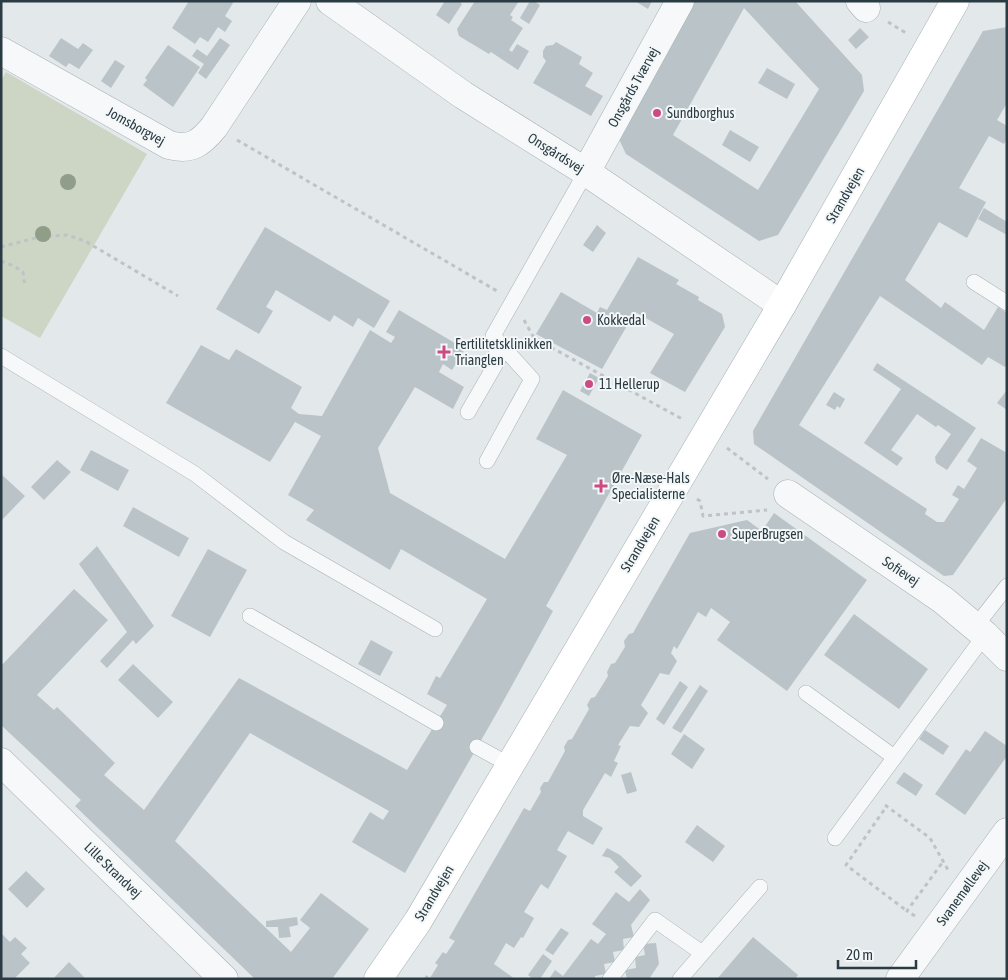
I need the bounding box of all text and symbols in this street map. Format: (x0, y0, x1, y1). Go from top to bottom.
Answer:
street label: Onsgårds Tværvej (604, 44, 662, 130)
street label: Jomsborgvej (104, 103, 168, 149)
place label: Sundborghus (667, 105, 735, 121)
marker: Sundborghus (651, 107, 663, 119)
street label: Onsgårdsvej (525, 130, 587, 176)
street label: Strandvejen (823, 164, 867, 226)
place label: Kokkedal (597, 312, 646, 328)
marker: Kokkedal (581, 314, 593, 326)
place label: Fertilitetsklinikken Trianglen (455, 336, 552, 368)
marker: Fertilitetsklinikken Trianglen (437, 345, 451, 359)
place label: 11 Hellerup (599, 376, 660, 392)
marker: 11 Hellerup (583, 378, 595, 390)
place label: Øre-Næse-Hals Specialisterne (612, 470, 690, 502)
marker: Øre-Næse-Hals Specialisterne (594, 479, 608, 493)
street label: Strandvejen (617, 513, 663, 575)
place label: SuperBrugsen (732, 526, 803, 542)
marker: SuperBrugsen (716, 528, 728, 540)
street label: Sofievej (880, 553, 922, 589)
street label: Lille Strandvej (81, 839, 145, 901)
street label: Svanemøllevej (933, 857, 991, 929)
street label: Strandvejen (411, 862, 457, 924)
scale bar (838, 938, 916, 970)
text: 20 m (846, 946, 873, 963)

